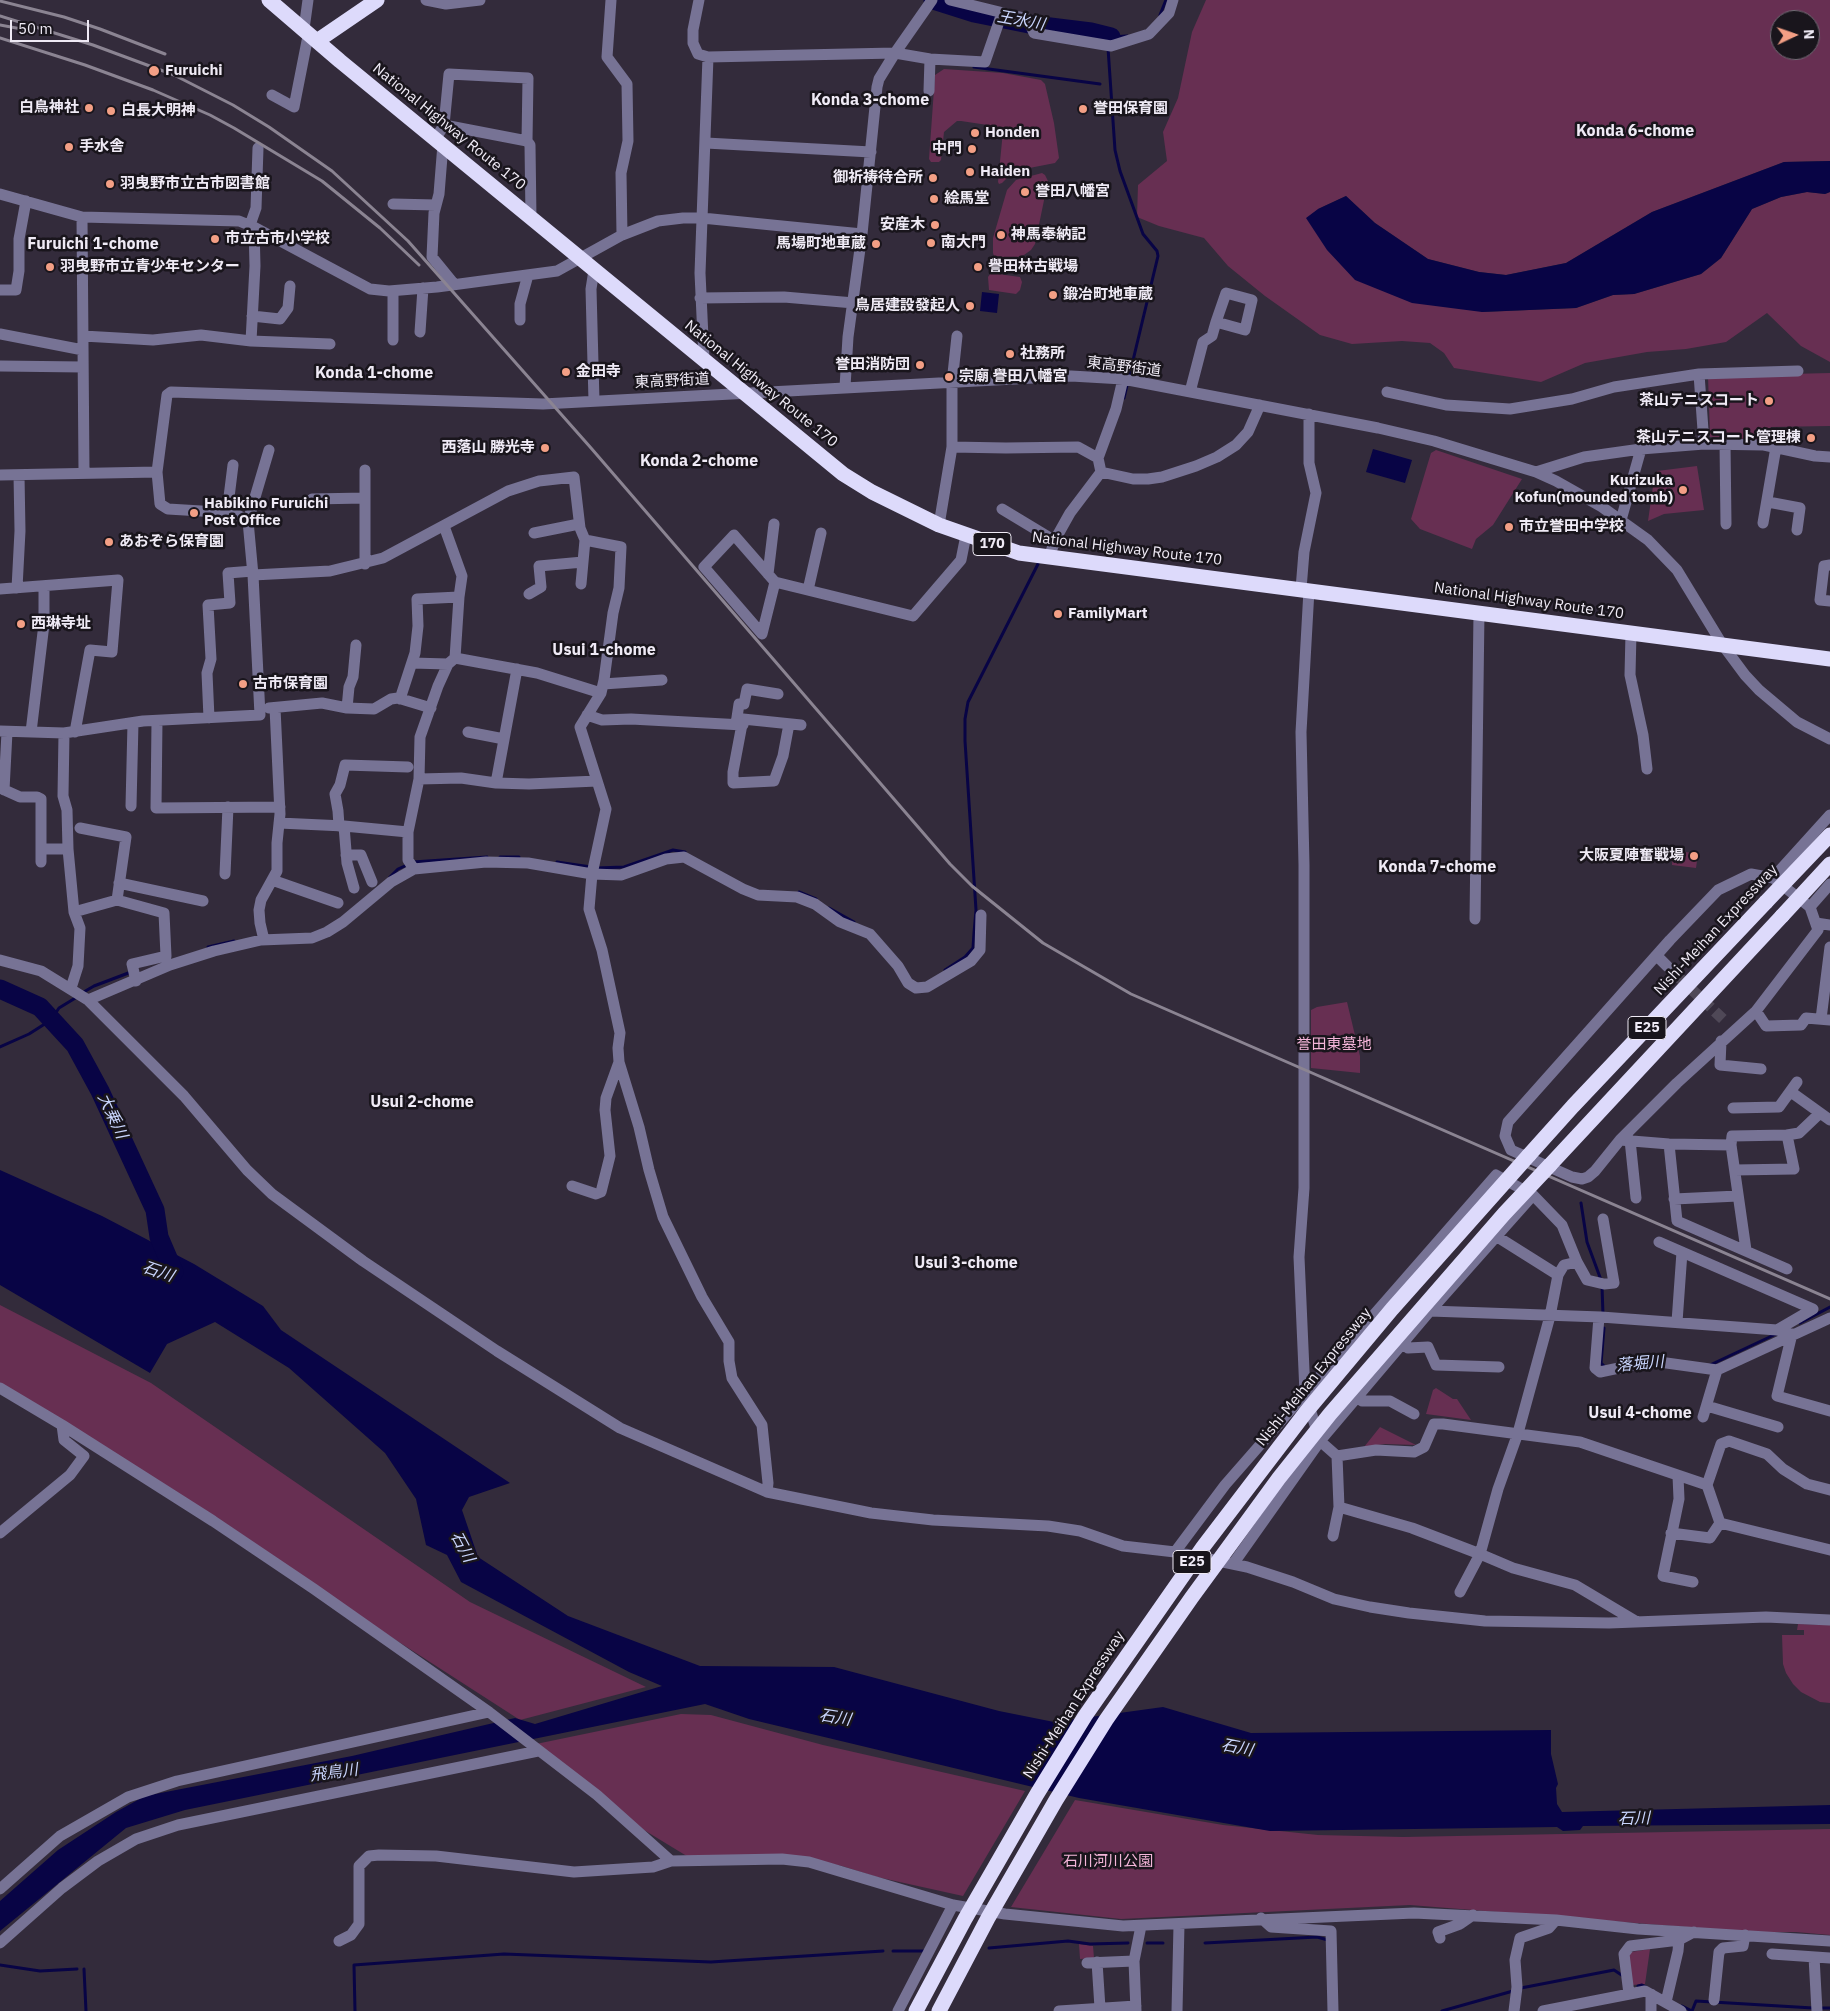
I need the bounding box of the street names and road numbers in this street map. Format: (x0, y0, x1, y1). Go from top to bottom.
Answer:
street label: National Highway Route 170 (369, 60, 529, 194)
street label: National Highway Route 170 (681, 317, 841, 451)
street label: 東高野街道 (1086, 353, 1162, 381)
street label: 東高野街道 (634, 370, 710, 392)
street label: National Highway Route 170 (1031, 528, 1223, 570)
road number: 170 (973, 532, 1011, 556)
street label: National Highway Route 170 (1433, 579, 1625, 623)
street label: Nishi-Meihan Expressway (1651, 861, 1781, 999)
road number: E25 (1628, 1016, 1666, 1040)
street label: Nishi-Meihan Expressway (1253, 1304, 1375, 1450)
road number: E25 (1173, 1550, 1211, 1574)
street label: Nishi-Meihan Expressway (1019, 1628, 1129, 1782)

